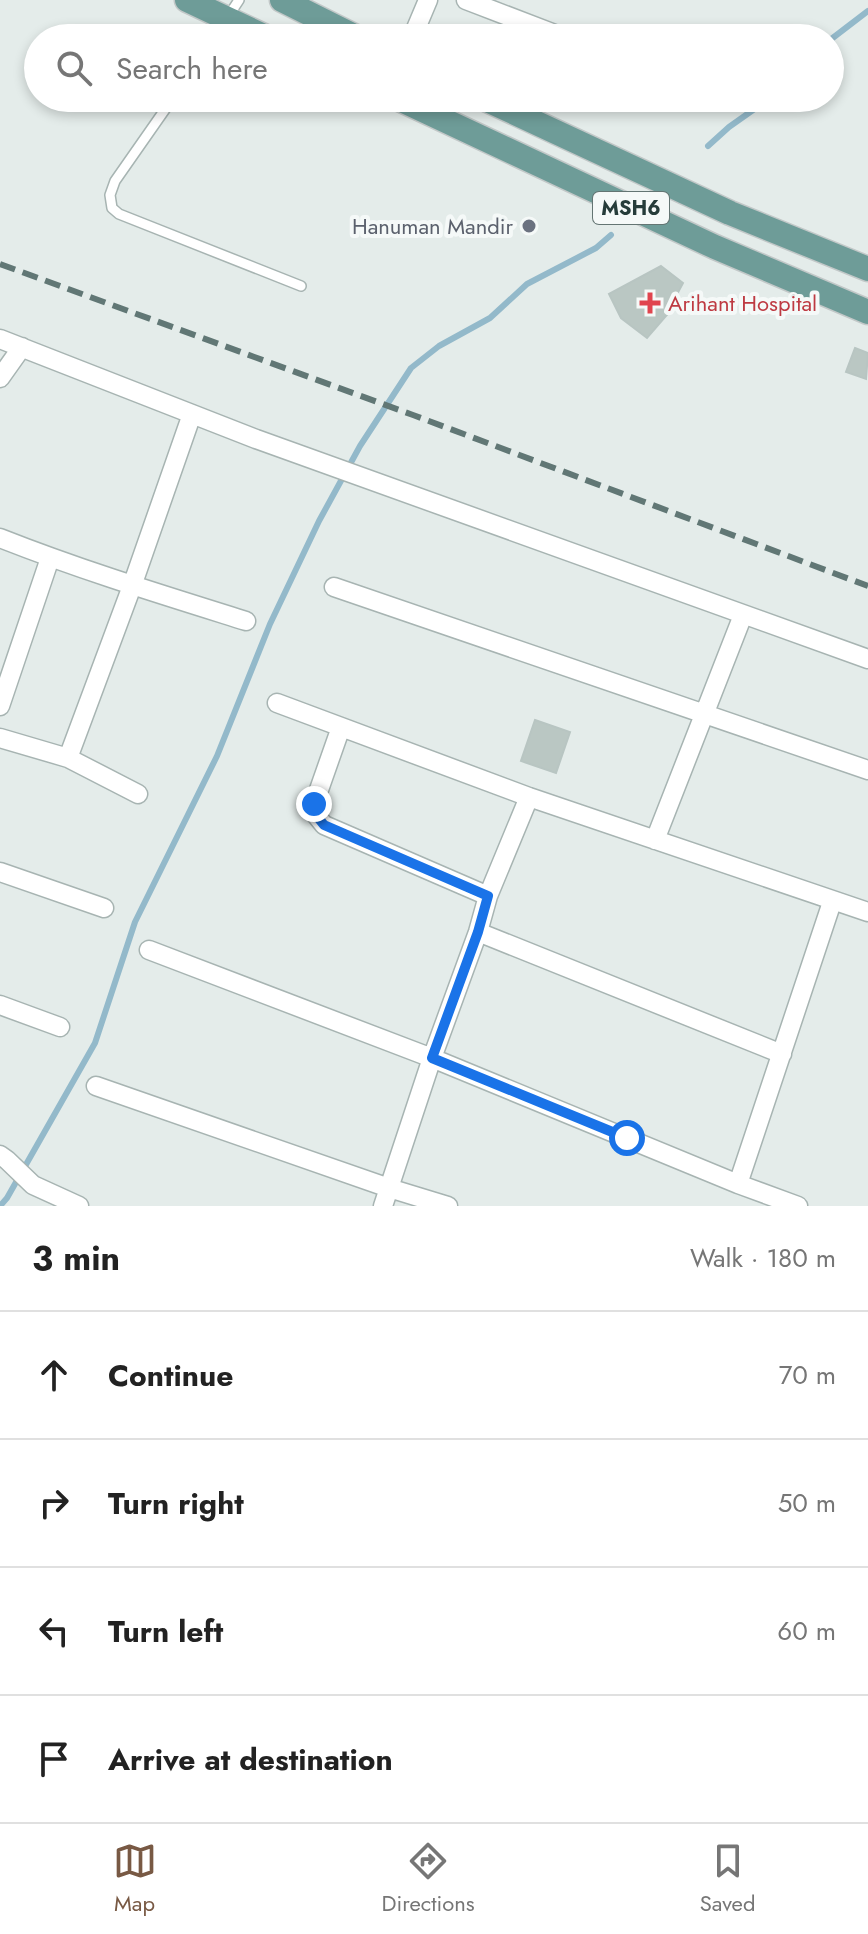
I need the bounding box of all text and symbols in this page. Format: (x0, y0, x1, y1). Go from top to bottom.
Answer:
search box (24, 24, 844, 112)
icon: search (52, 46, 96, 90)
text: Search here (116, 47, 268, 90)
road number: MSH6 (593, 192, 669, 224)
place label: Hanuman Mandir (352, 210, 513, 242)
marker: Hanuman Mandir (520, 217, 538, 235)
place label: Arihant Hospital (668, 287, 817, 319)
marker: Arihant Hospital (639, 292, 661, 314)
route end (296, 786, 332, 822)
route start (609, 1120, 645, 1156)
text: 3 min (32, 1234, 120, 1283)
text: Walk · 180 m (690, 1239, 836, 1277)
icon: ahead (32, 1353, 76, 1397)
text: Continue (108, 1354, 234, 1397)
text: 70 m (779, 1356, 836, 1394)
icon: right (32, 1481, 76, 1525)
text: Turn right (108, 1482, 244, 1525)
text: 50 m (778, 1484, 836, 1522)
icon: left (32, 1609, 76, 1653)
text: Turn left (108, 1610, 223, 1653)
text: 60 m (777, 1612, 836, 1650)
icon: arrive (32, 1737, 76, 1781)
text: Arrive at destination (108, 1738, 393, 1781)
tab: Map (113, 1839, 157, 1919)
tab: Directions (382, 1839, 475, 1919)
tab: Saved (700, 1839, 755, 1919)

